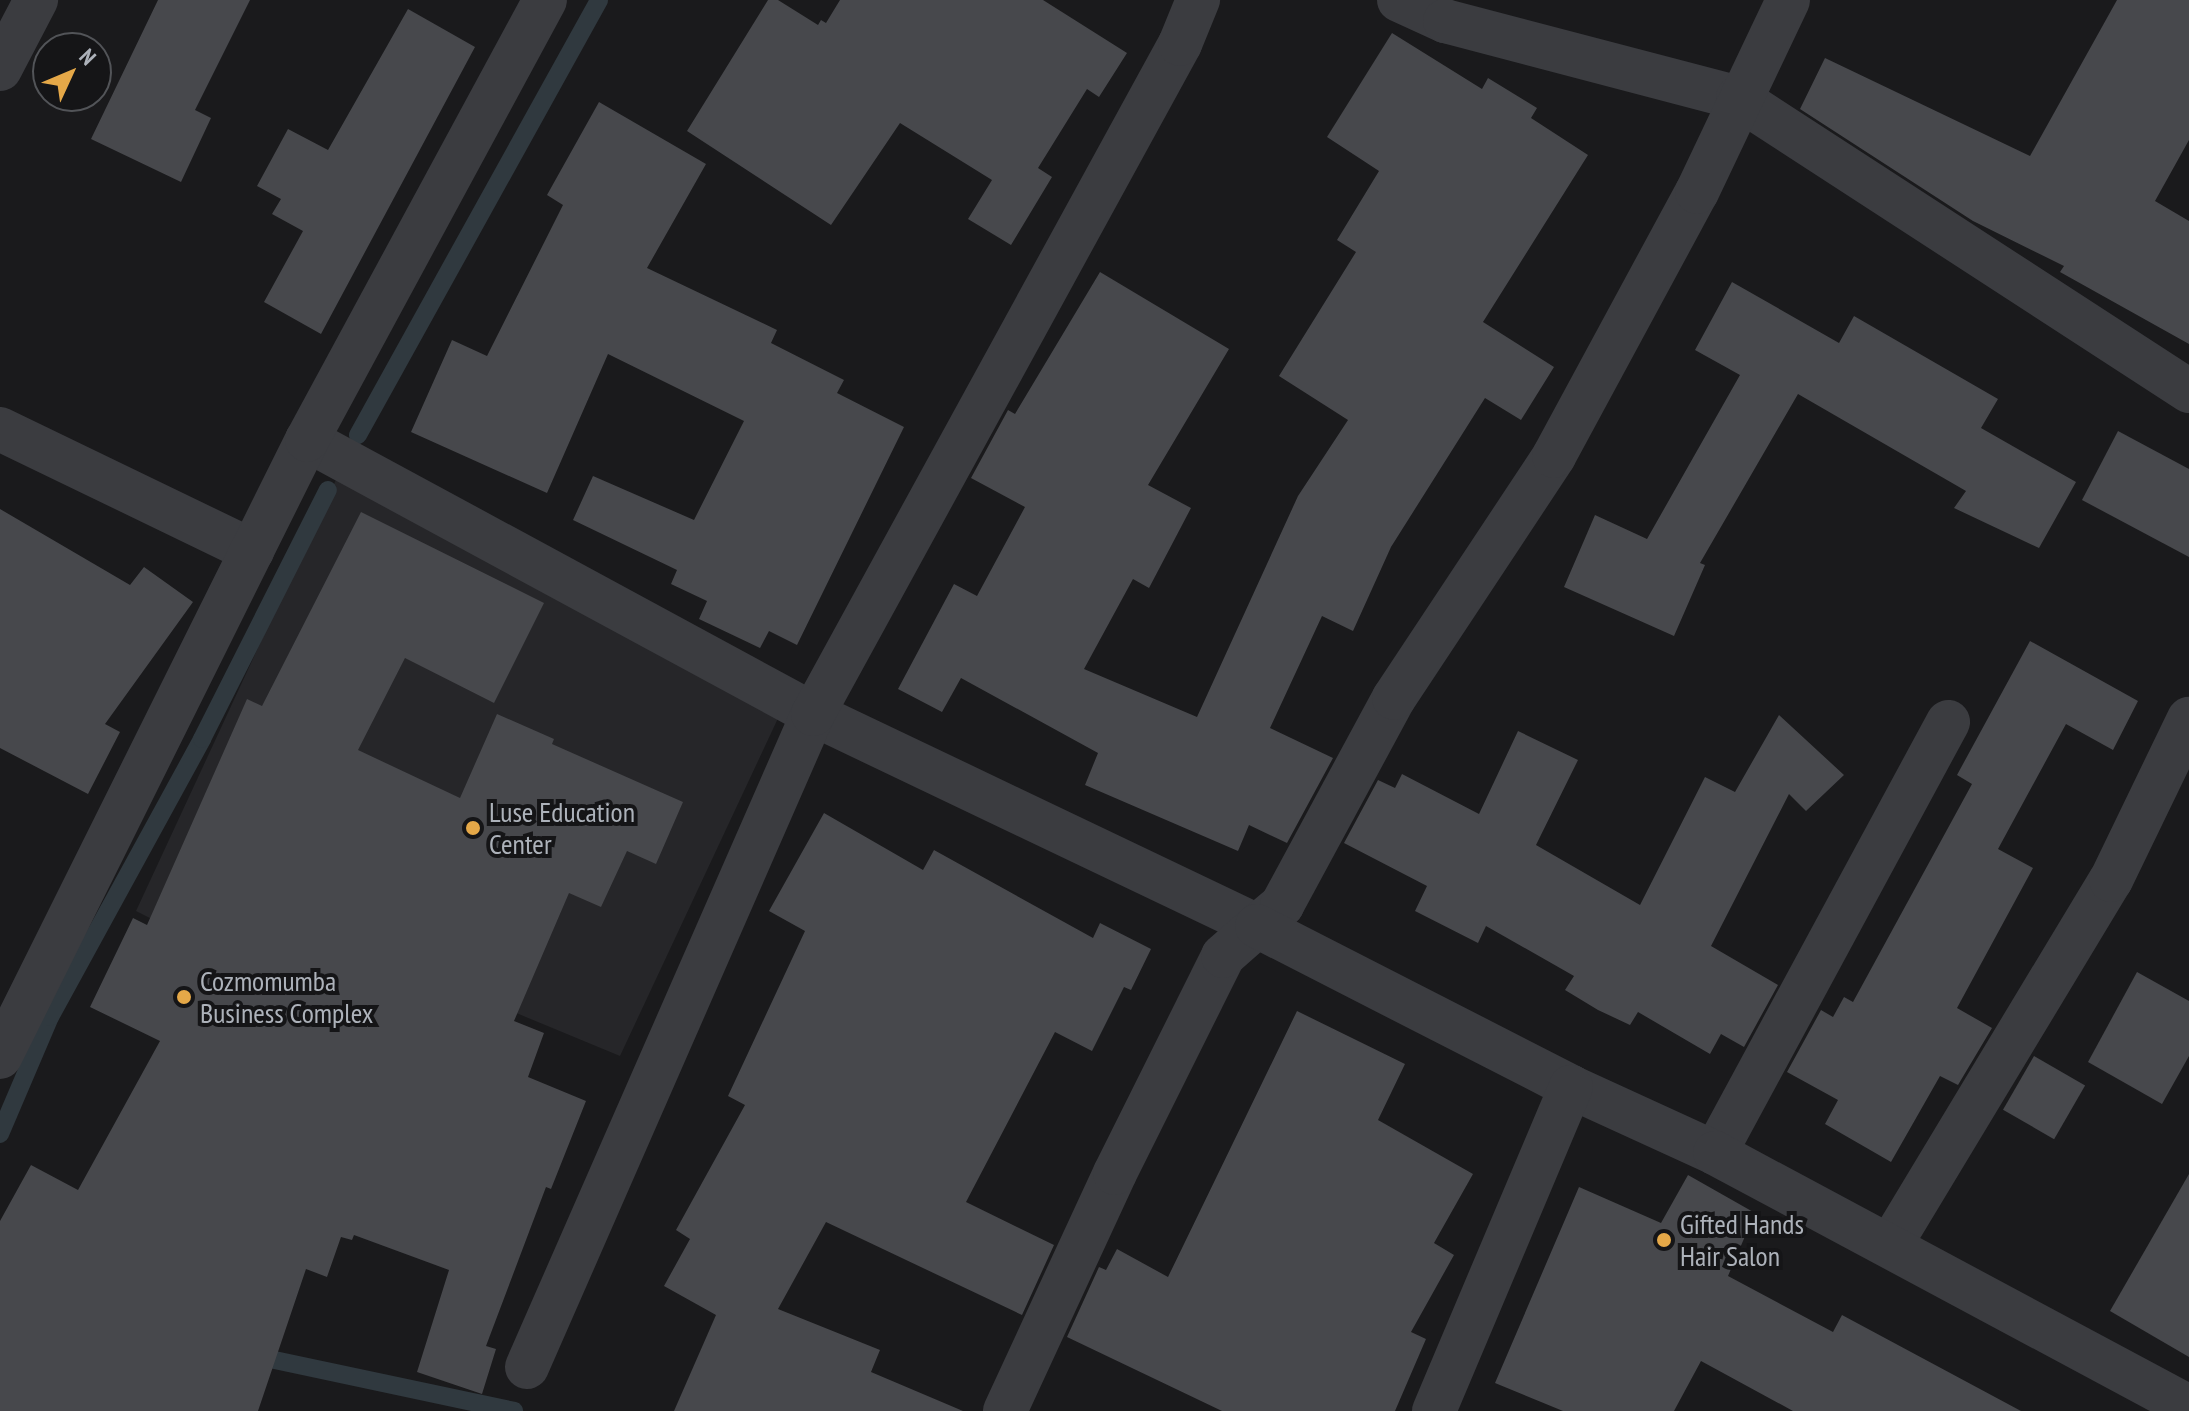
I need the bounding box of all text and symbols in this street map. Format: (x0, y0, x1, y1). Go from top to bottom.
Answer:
north arrow (32, 32, 112, 112)
text: N (74, 43, 102, 71)
place label: Luse Education Center (489, 795, 635, 861)
marker: Luse Education Center (464, 819, 482, 837)
place label: Cozmomumba Business Complex (200, 964, 373, 1030)
marker: Cozmomumba Business Complex (175, 988, 193, 1006)
place label: Gifted Hands Hair Salon (1680, 1207, 1804, 1273)
marker: Gifted Hands Hair Salon (1655, 1231, 1673, 1249)

